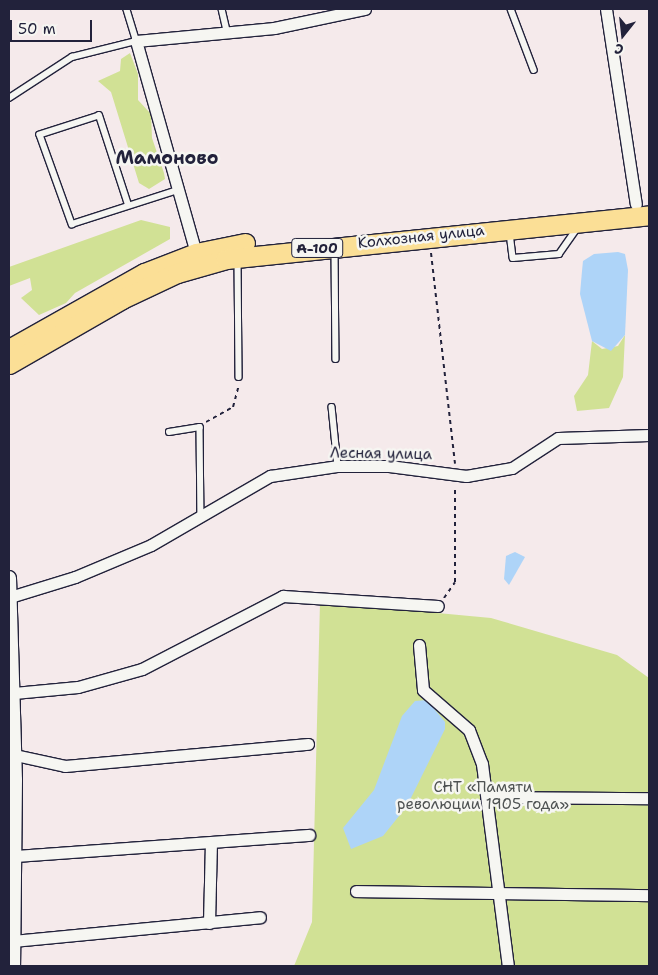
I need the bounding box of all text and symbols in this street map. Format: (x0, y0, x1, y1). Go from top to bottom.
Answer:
scale bar (12, 10, 95, 42)
north arrow (598, 10, 648, 60)
text: 50 m (18, 19, 56, 39)
text: С (612, 40, 625, 59)
district label: Мамоново (116, 147, 218, 169)
street label: Колхозная улица (357, 221, 485, 253)
road number: А-100 (291, 237, 343, 260)
street label: Лесная улица (330, 444, 432, 464)
park label: СНТ «Памяти революции 1905 года» (397, 778, 569, 813)

